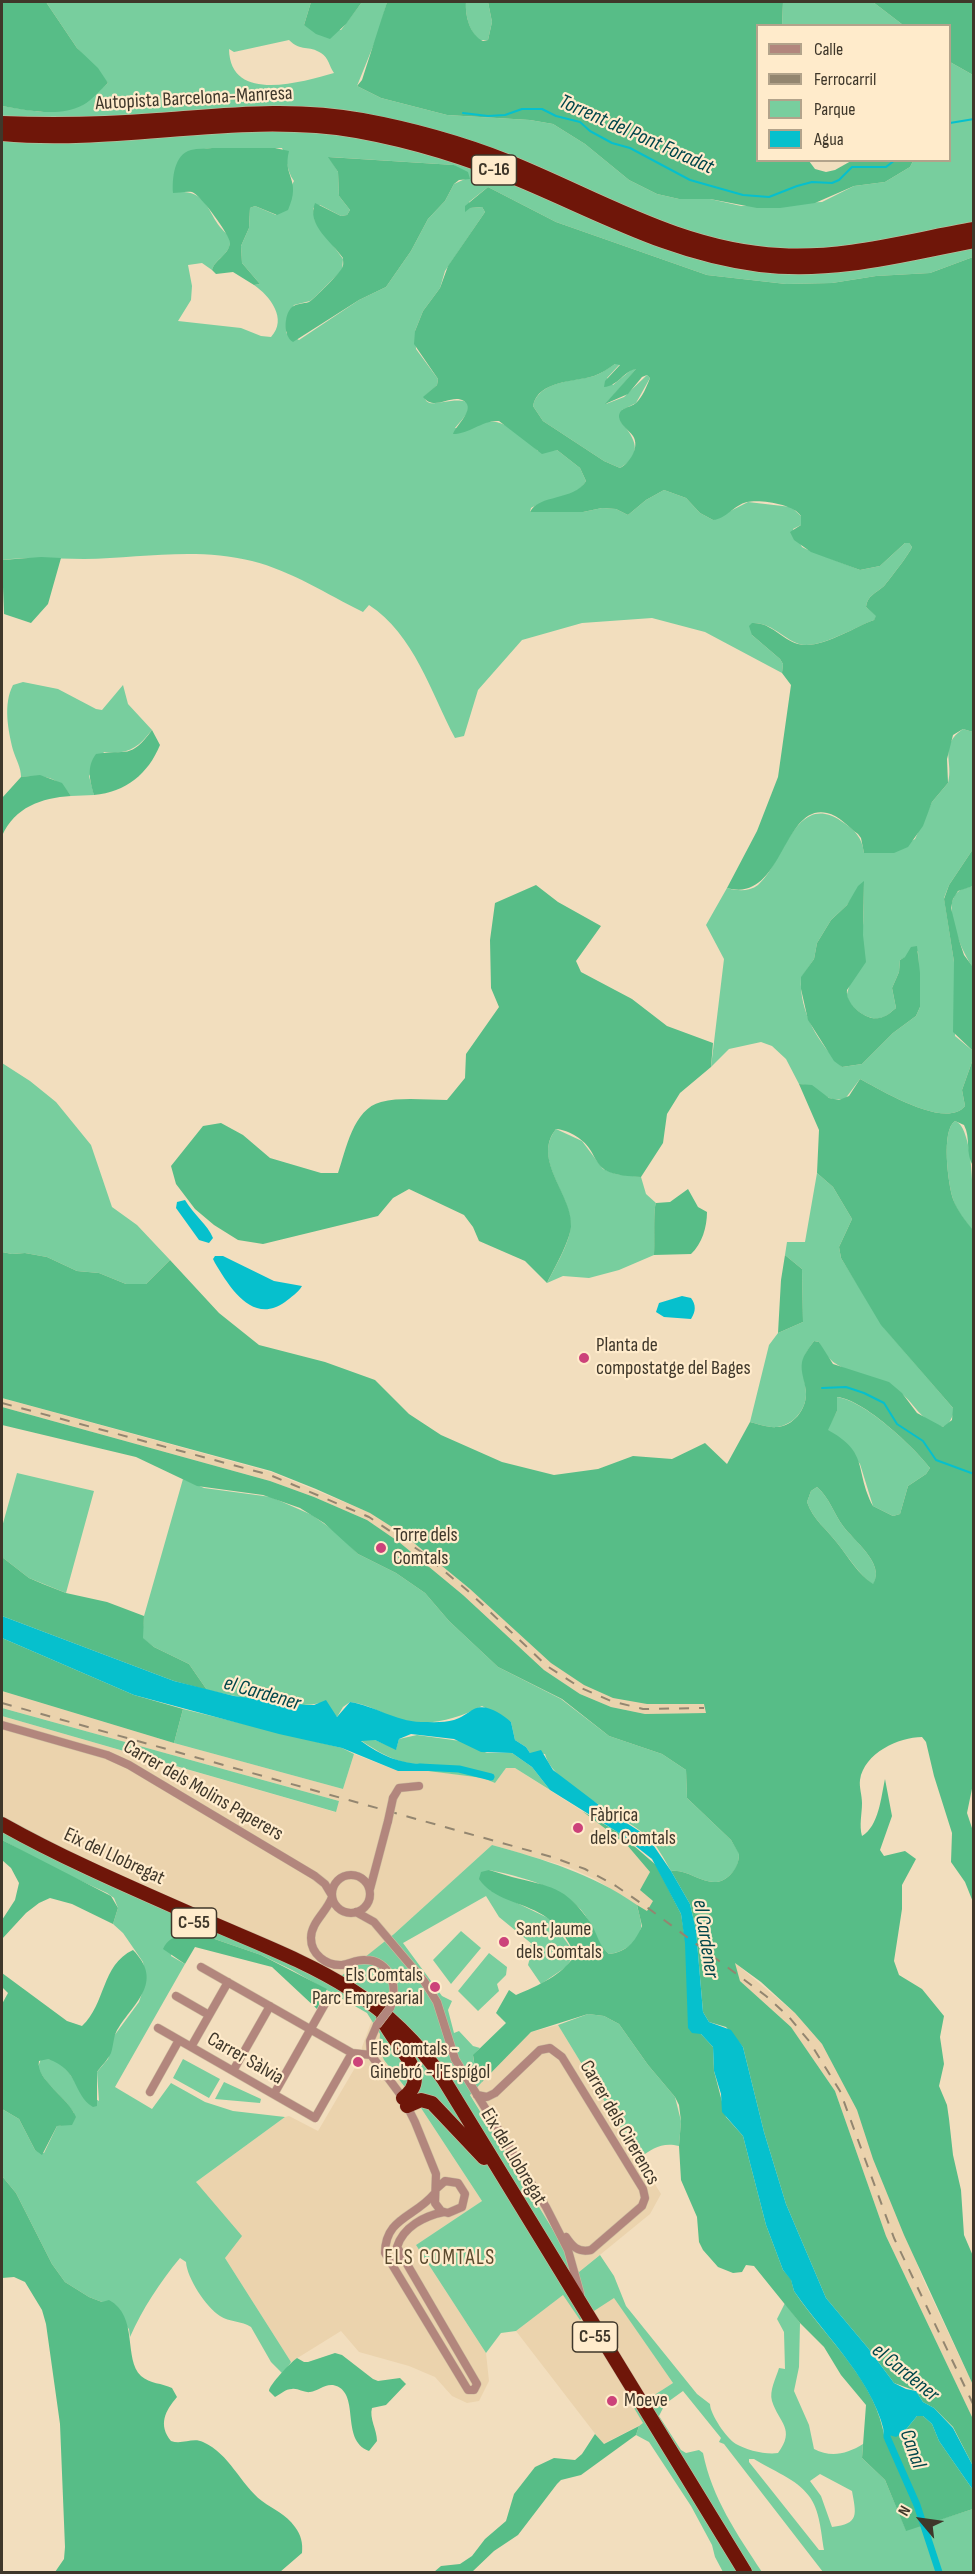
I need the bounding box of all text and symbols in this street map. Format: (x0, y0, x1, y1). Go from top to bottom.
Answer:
legend (756, 24, 951, 162)
text: Calle (814, 39, 843, 60)
text: Ferrocarril (814, 69, 876, 90)
street label: Autopista Barcelona-Manresa (95, 82, 293, 116)
water label: Torrent del Pont Foradat (555, 90, 717, 180)
text: Parque (814, 99, 855, 120)
text: Agua (814, 129, 844, 150)
road number: C-16 (472, 155, 516, 185)
place label: Planta de compostatge del Bages (596, 1334, 751, 1381)
marker: Planta de compostatge del Bages (577, 1351, 591, 1365)
place label: Torre dels Comtals (393, 1524, 458, 1571)
marker: Torre dels Comtals (374, 1541, 388, 1555)
water label: el Cardener (221, 1671, 303, 1717)
street label: Carrer dels Molins Paperers (119, 1735, 287, 1847)
place label: Fàbrica dels Comtals (590, 1804, 676, 1851)
marker: Fàbrica dels Comtals (571, 1821, 585, 1835)
street label: Eix del Llobregat (60, 1823, 168, 1891)
water label: el Cardener (686, 1898, 724, 1980)
road number: C-55 (172, 1908, 216, 1938)
place label: Sant Jaume dels Comtals (516, 1918, 602, 1965)
marker: Sant Jaume dels Comtals (497, 1935, 511, 1949)
place label: Els Comtals Parc Empresarial (312, 1964, 423, 2011)
marker: Els Comtals Parc Empresarial (428, 1980, 442, 1994)
street label: Carrer Sàlvia (202, 2028, 288, 2090)
place label: Els Comtals - Ginebró - l'Espígol (370, 2038, 490, 2085)
marker: Els Comtals - Ginebró - l'Espígol (351, 2055, 365, 2069)
street label: Carrer dels Cirerencs (574, 2056, 664, 2190)
street label: Eix del Llobregat (475, 2104, 551, 2210)
district label: ELS COMTALS (384, 2246, 496, 2272)
road number: C-55 (572, 2322, 618, 2352)
water label: el Cardener (866, 2338, 944, 2408)
place label: Moeve (624, 2389, 668, 2413)
marker: Moeve (605, 2394, 619, 2408)
water label: Canal (893, 2426, 931, 2472)
north arrow (891, 2490, 951, 2550)
text: N (894, 2503, 915, 2519)

